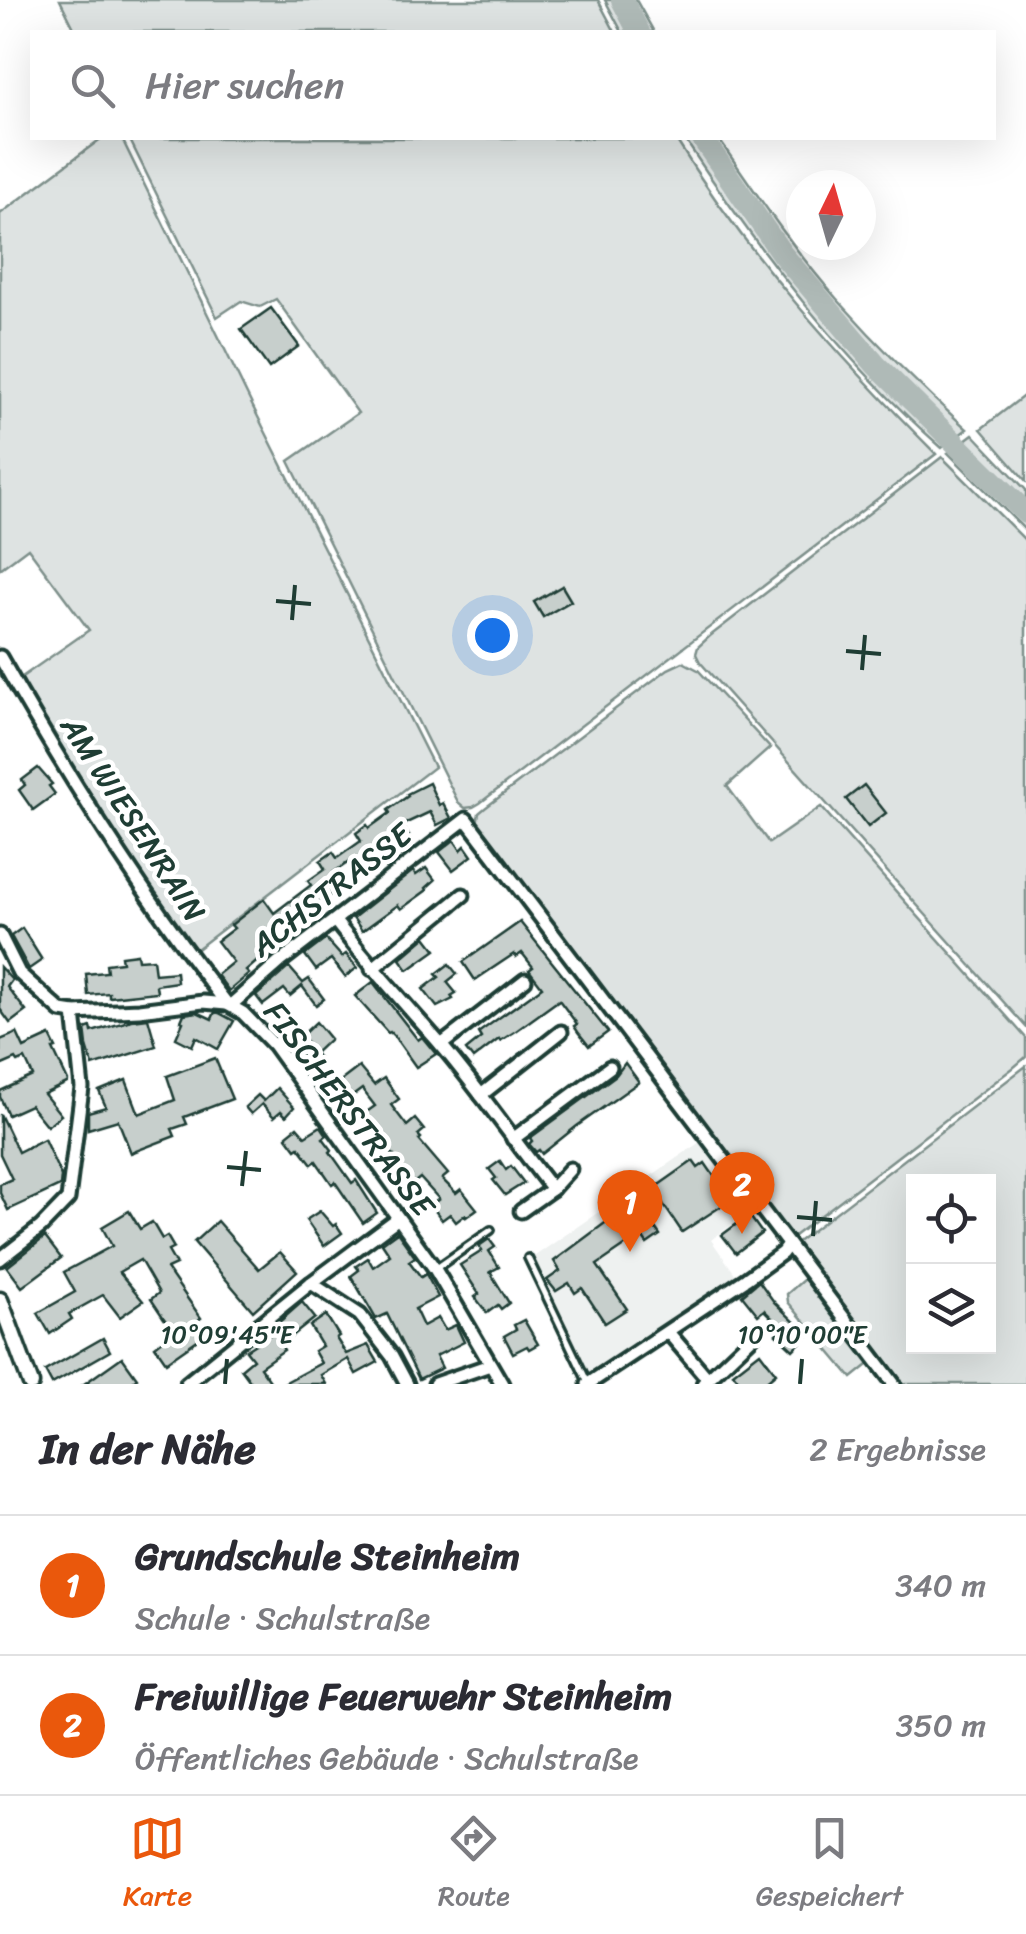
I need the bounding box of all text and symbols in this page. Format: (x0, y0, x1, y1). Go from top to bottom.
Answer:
search box (30, 30, 996, 140)
text: Hier suchen (145, 52, 344, 119)
icon: search (65, 58, 120, 113)
north arrow (786, 170, 876, 260)
your location (467, 610, 518, 661)
street label: AM WIESENRAIN (44, 703, 222, 934)
street label: ACHSTRASSE (236, 807, 427, 973)
street label: FISCHERSTRASSE (248, 988, 451, 1231)
pin: 2 (710, 1152, 774, 1234)
pin: 1 (598, 1170, 662, 1252)
map controls (906, 1174, 996, 1354)
button: locate (906, 1174, 996, 1264)
button: layers (906, 1264, 996, 1354)
text: 10°09'45"E (161, 1312, 296, 1357)
text: 10°10'00"E (738, 1312, 869, 1357)
text: In der Nähe (40, 1412, 256, 1486)
text: 2 Ergebnisse (809, 1421, 986, 1478)
text: Grundschule Steinheim (135, 1523, 520, 1590)
text: 1 (66, 1557, 79, 1614)
text: 340 m (895, 1557, 986, 1614)
text: Schule · Schulstraße (135, 1590, 430, 1647)
text: Freiwillige Feuerwehr Steinheim (135, 1663, 672, 1730)
text: 2 (63, 1697, 82, 1754)
text: 350 m (896, 1697, 986, 1754)
text: Öffentliches Gebäude · Schulstraße (135, 1730, 639, 1787)
tab: Karte (123, 1811, 192, 1920)
tab: Route (438, 1811, 510, 1920)
tab: Gespeichert (756, 1811, 903, 1920)

